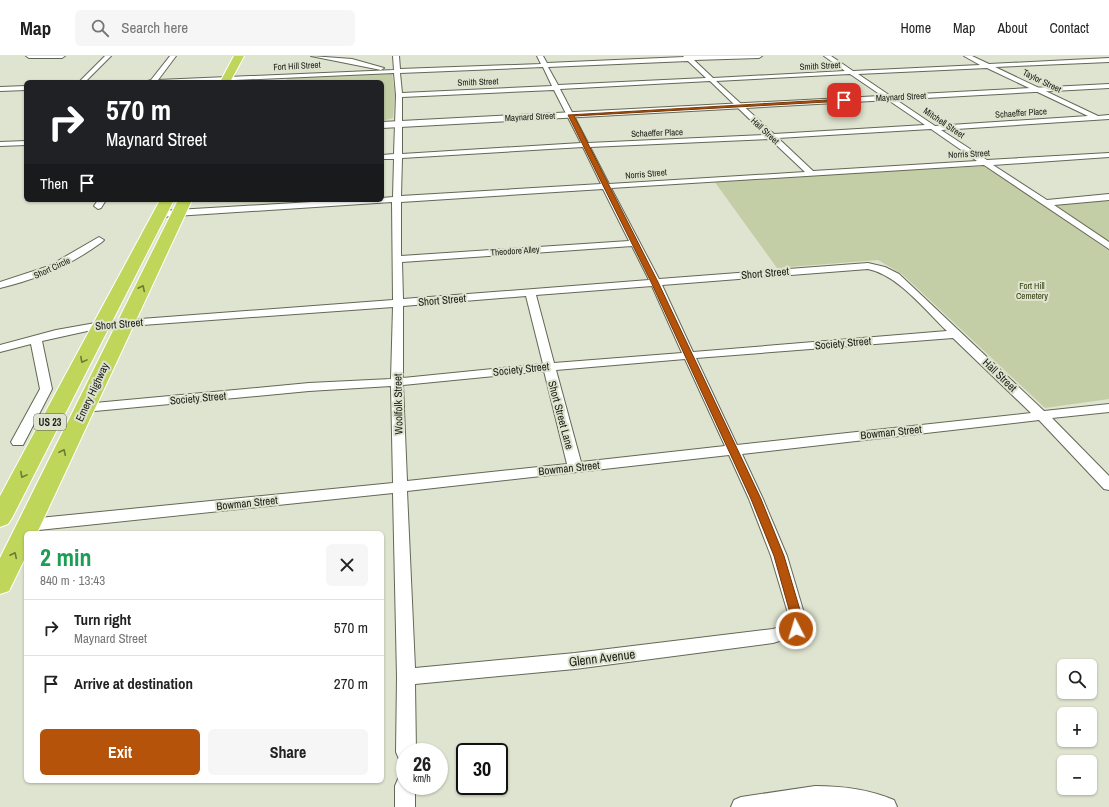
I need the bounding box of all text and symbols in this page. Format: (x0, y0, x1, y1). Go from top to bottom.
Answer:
search box (75, 10, 355, 46)
text: Map (20, 15, 51, 41)
icon: search (89, 17, 111, 39)
text: Search here (121, 17, 188, 38)
text: Home (900, 19, 931, 37)
text: Map (953, 19, 975, 37)
text: About (997, 19, 1027, 37)
text: Contact (1049, 19, 1089, 37)
street label: Fort Hill Street (273, 59, 321, 73)
street label: Smith Street (799, 59, 841, 73)
street label: Taylor Street (1021, 66, 1063, 96)
street label: Smith Street (457, 75, 499, 89)
pin (827, 83, 861, 117)
icon: arrive (833, 89, 855, 111)
street label: Maynard Street (875, 90, 927, 104)
text: 570 m (106, 91, 171, 129)
icon: right (40, 96, 92, 148)
street label: Mitchell Street (921, 105, 967, 141)
street label: Schaeffer Place (995, 105, 1047, 121)
street label: Maynard Street (504, 110, 556, 124)
street label: Hall Street (748, 115, 782, 147)
street label: Schaeffer Place (631, 126, 683, 140)
text: Maynard Street (106, 127, 207, 152)
street label: Norris Street (948, 147, 990, 161)
street label: Norris Street (625, 166, 667, 182)
icon: arrive (76, 172, 98, 194)
text: Then (40, 173, 68, 194)
street label: Theodore Alley (490, 243, 540, 259)
street label: Short Circle (32, 254, 72, 282)
street label: Short Street (740, 264, 790, 282)
park label: Fort Hill Cemetery (1016, 280, 1048, 302)
one-way arrow (137, 284, 145, 292)
street label: Short Street (417, 291, 467, 309)
street label: Short Street (94, 315, 144, 333)
street label: Society Street (814, 334, 872, 352)
one-way arrow (80, 355, 88, 363)
street label: Hall Street (980, 355, 1020, 395)
street label: Society Street (492, 359, 550, 379)
street label: Emery Highway (72, 360, 112, 424)
street label: Woolfolk Street (390, 373, 406, 435)
street label: Short Street Lane (545, 379, 577, 451)
street label: Society Street (169, 389, 227, 407)
road number: US 23 (34, 414, 66, 430)
street label: Bowman Street (860, 422, 923, 442)
one-way arrow (58, 449, 66, 457)
street label: Bowman Street (538, 458, 601, 478)
one-way arrow (20, 471, 27, 478)
street label: Bowman Street (216, 493, 279, 513)
text: 2 min (40, 541, 91, 573)
button: close (326, 544, 368, 586)
one-way arrow (9, 551, 17, 559)
text: 840 m · 13:43 (40, 572, 105, 589)
position arrow (775, 608, 817, 650)
text: Turn right (74, 609, 131, 630)
icon: right (40, 617, 62, 639)
text: 570 m (334, 617, 368, 638)
text: Maynard Street (74, 630, 147, 647)
street label: Glenn Avenue (568, 645, 636, 671)
map controls (1057, 659, 1097, 795)
button: search (1057, 659, 1097, 699)
icon: arrive (40, 673, 62, 695)
text: Arrive at destination (74, 673, 193, 694)
text: 270 m (334, 673, 368, 694)
button: + (1057, 707, 1097, 747)
button: Exit (40, 729, 200, 775)
button: Share (208, 729, 368, 775)
speed limit sign: 30 (456, 743, 508, 795)
text: 26 (413, 750, 431, 777)
button: − (1057, 755, 1097, 795)
text: km/h (413, 772, 431, 785)

